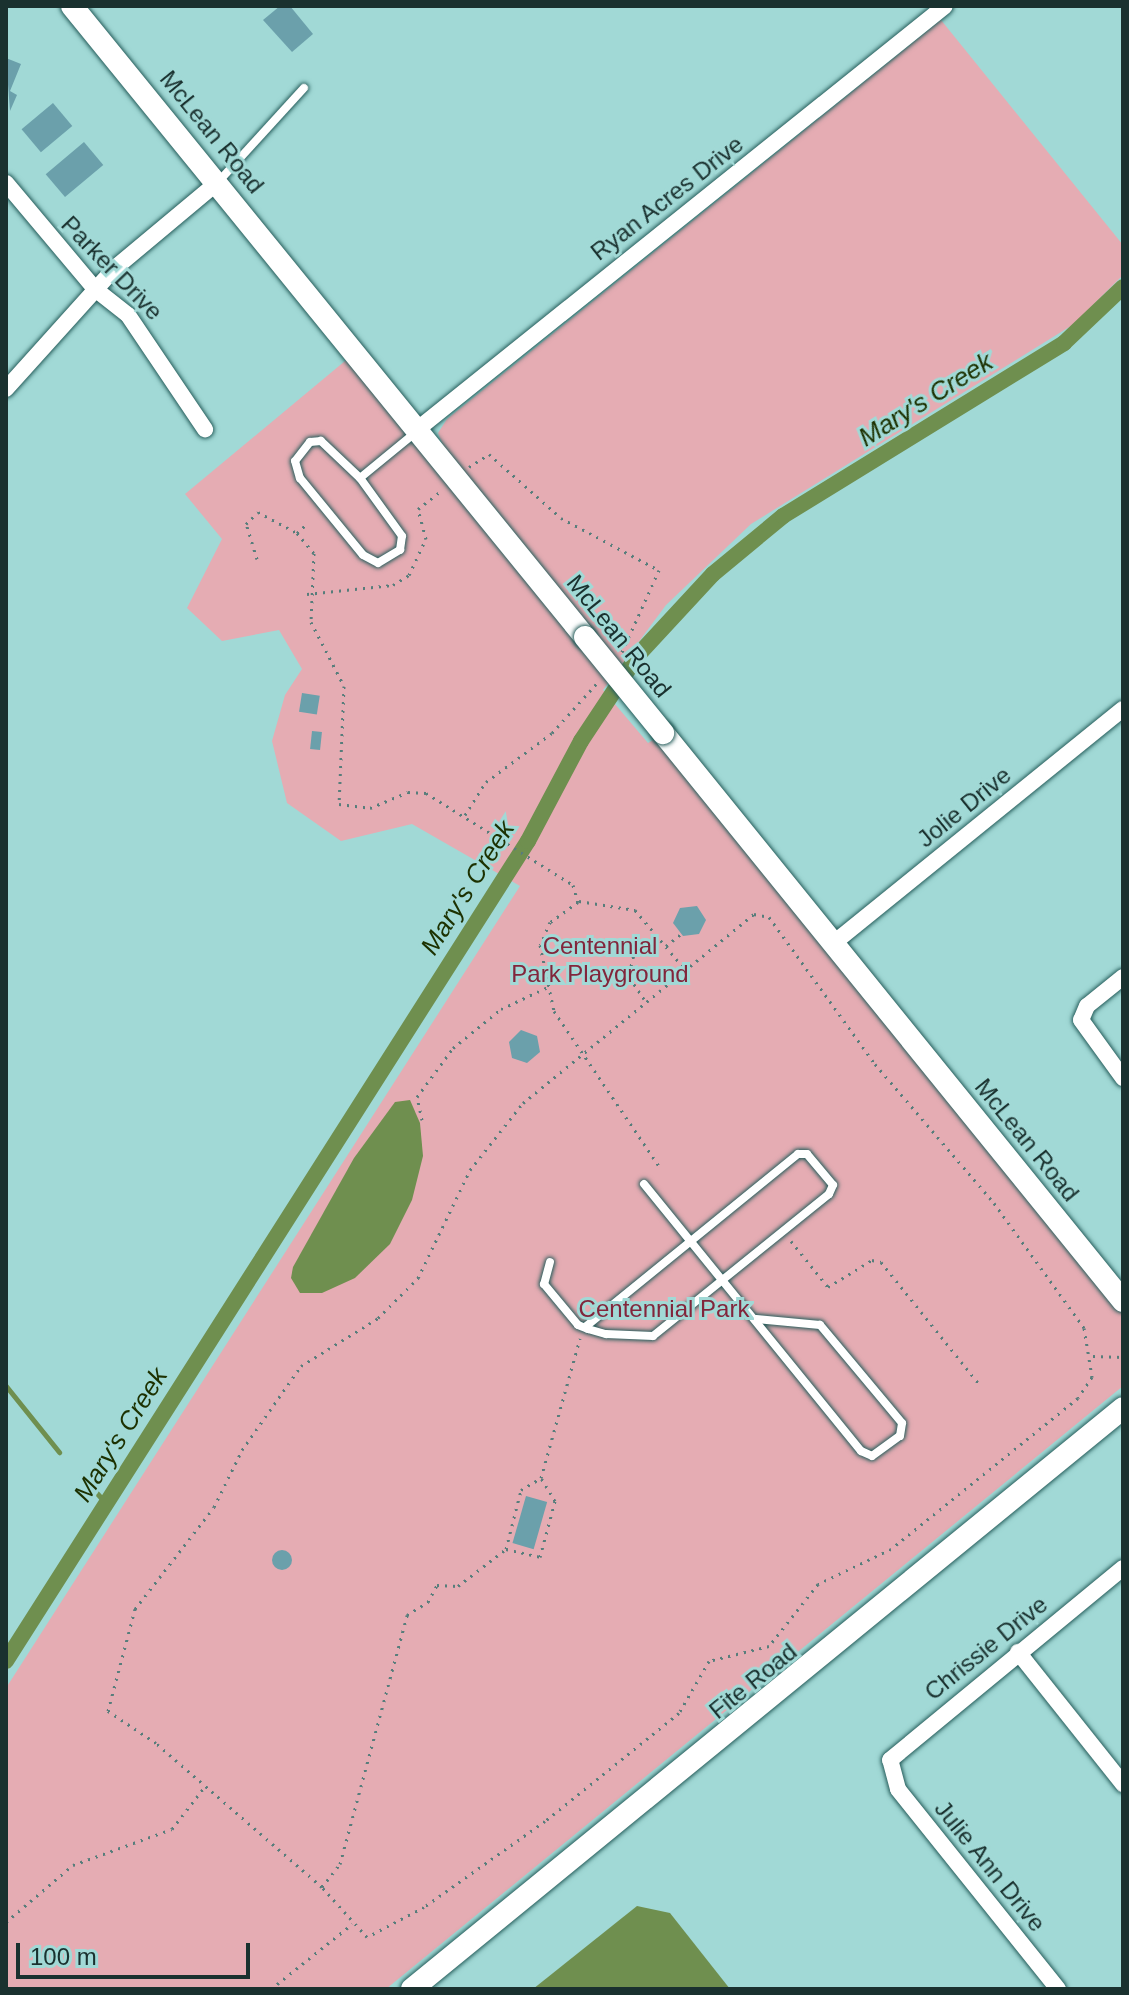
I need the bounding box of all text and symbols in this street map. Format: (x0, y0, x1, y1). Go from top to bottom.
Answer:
street label: McLean Road (154, 65, 270, 199)
street label: Ryan Acres Drive (585, 129, 749, 267)
street label: Parker Drive (55, 210, 169, 326)
water label: Mary's Creek (853, 346, 999, 454)
street label: McLean Road (561, 569, 677, 703)
street label: Jolie Drive (911, 761, 1017, 853)
water label: Mary's Creek (414, 815, 522, 961)
park label: Centennial Park Playground (511, 932, 689, 988)
street label: McLean Road (969, 1073, 1085, 1207)
park label: Centennial Park (579, 1295, 749, 1323)
water label: Mary's Creek (67, 1362, 175, 1508)
street label: Chrissie Drive (919, 1590, 1053, 1706)
street label: Fite Road (704, 1637, 802, 1725)
street label: Julie Ann Drive (928, 1794, 1052, 1938)
scale bar (20, 1927, 254, 1977)
text: 100 m (30, 1943, 97, 1970)

